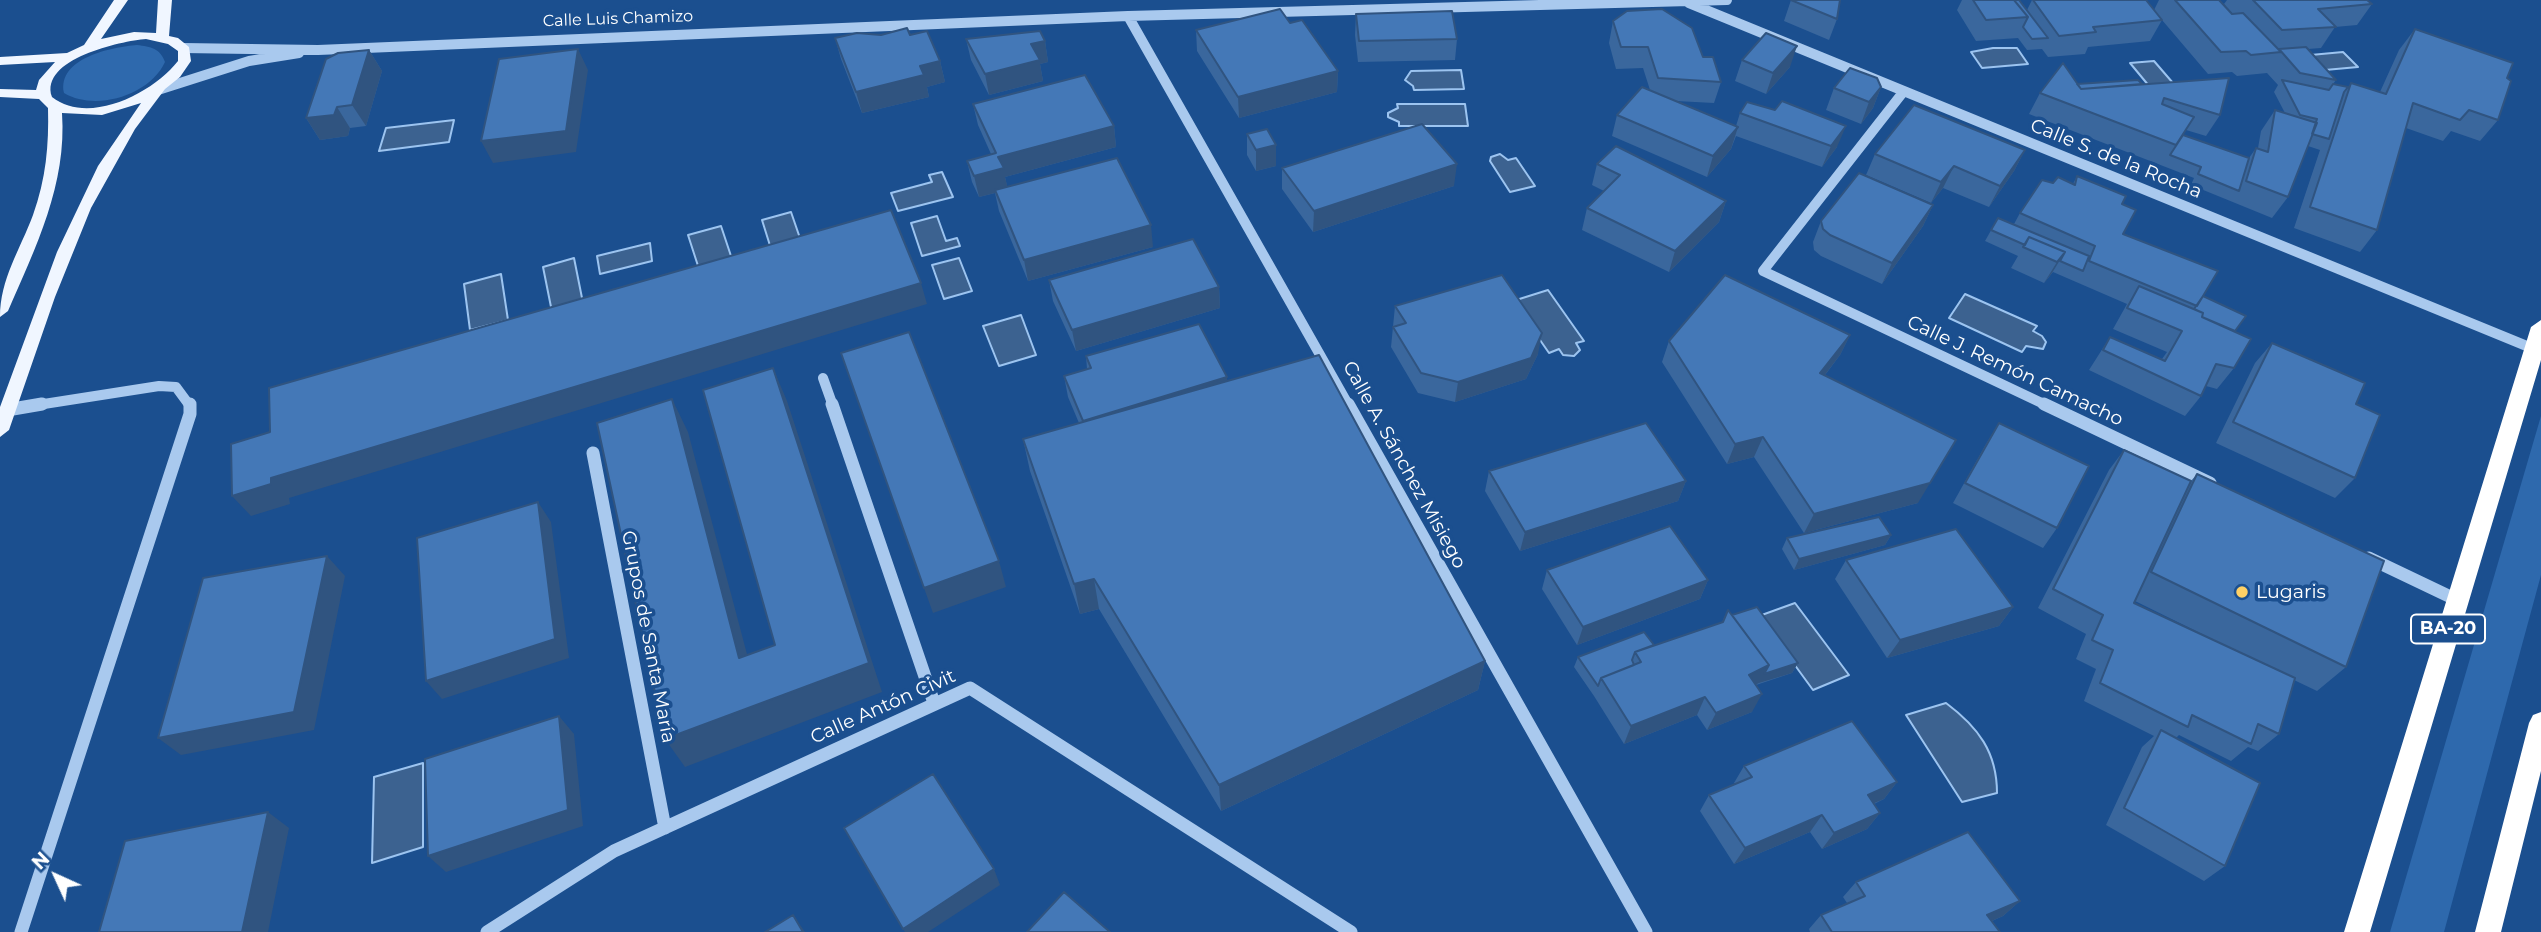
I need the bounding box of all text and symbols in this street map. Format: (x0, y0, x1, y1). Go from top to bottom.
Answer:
street label: Calle Luis Chamizo (542, 7, 694, 31)
street label: Calle S. de la Rocha (2027, 114, 2205, 204)
street label: Calle J. Remón Camacho (1903, 311, 2127, 431)
street label: Calle A. Sánchez Misiego (1337, 357, 1471, 573)
street label: Grupos de Santa María (616, 529, 680, 745)
place label: Lugaris (2256, 581, 2326, 603)
marker: Lugaris (2234, 584, 2250, 600)
road number: BA-20 (2411, 614, 2485, 644)
street label: Calle Antón Civit (807, 665, 959, 749)
north arrow (21, 841, 91, 911)
text: N (27, 847, 54, 874)

